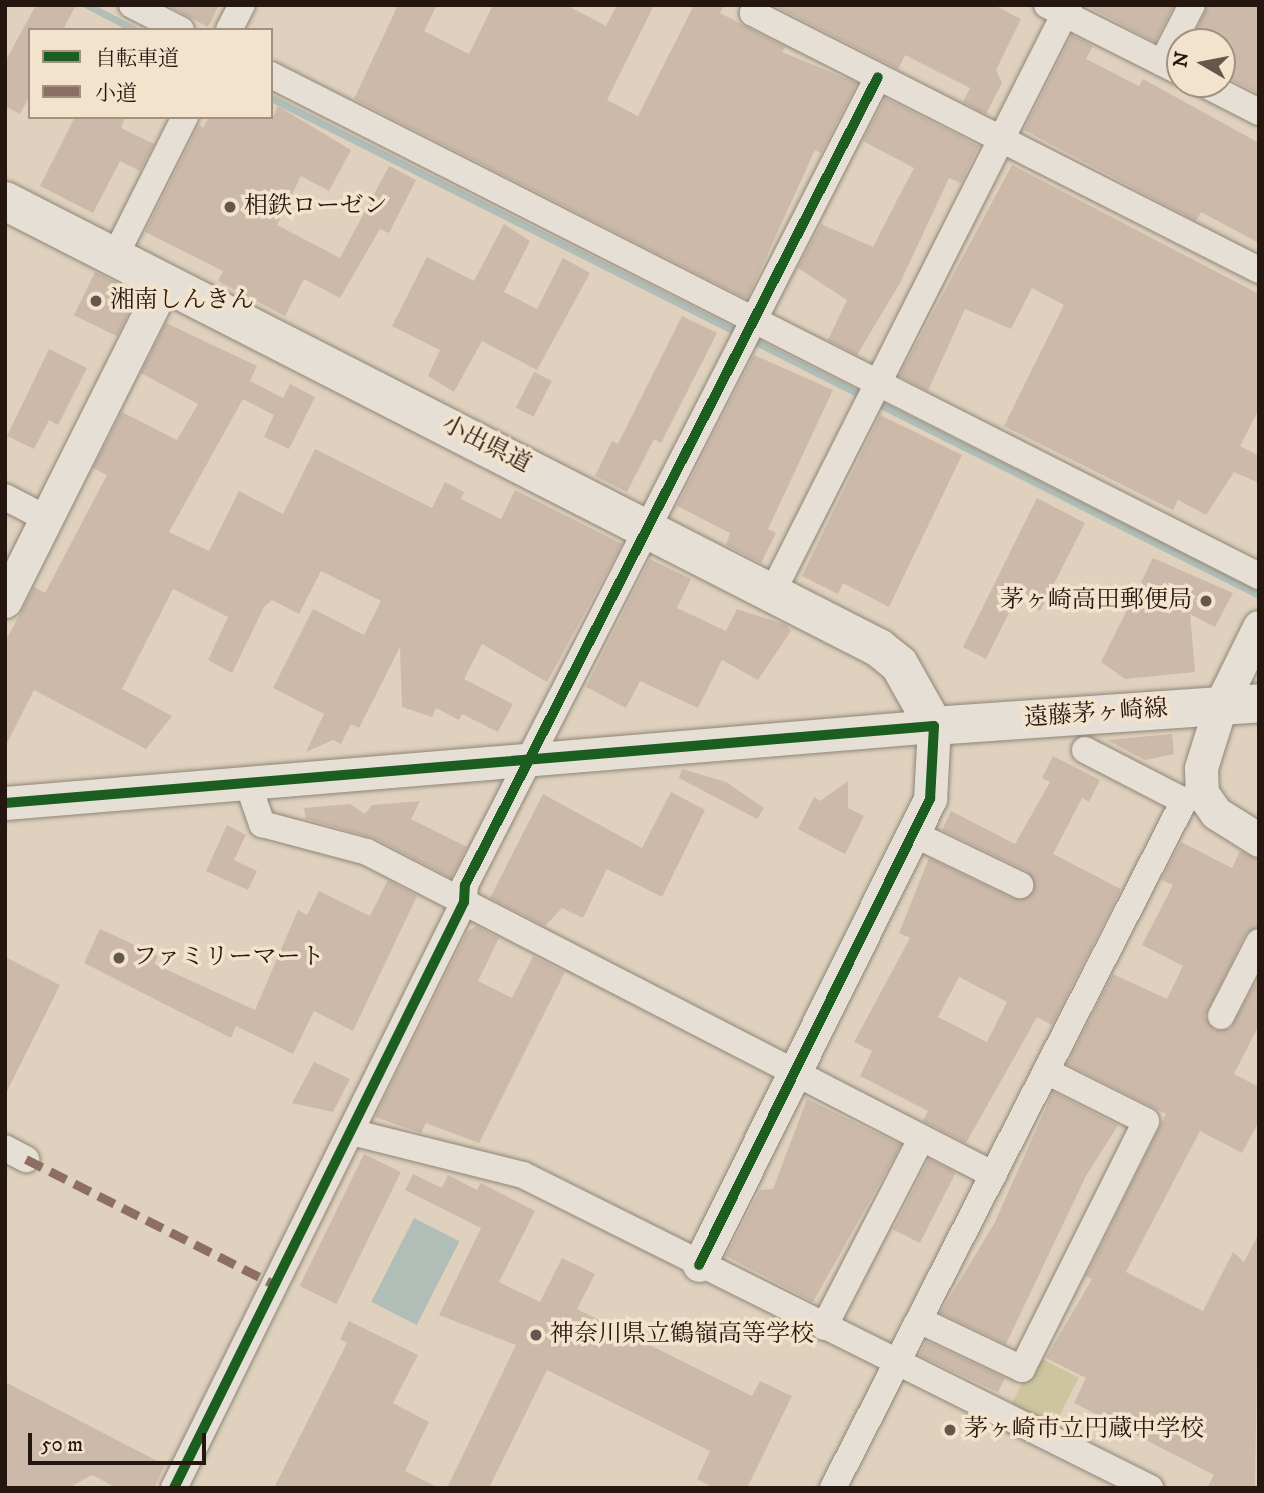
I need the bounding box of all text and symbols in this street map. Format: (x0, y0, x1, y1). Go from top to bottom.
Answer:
legend (28, 28, 273, 119)
north arrow (1166, 28, 1236, 98)
text: 自転車道 (95, 46, 179, 72)
text: N (1169, 50, 1194, 69)
text: 小道 (95, 81, 137, 107)
place label: 相鉄ローゼン (244, 193, 388, 221)
marker: 相鉄ローゼン (222, 199, 238, 215)
place label: 湘南しんきん (110, 287, 254, 315)
marker: 湘南しんきん (88, 293, 104, 309)
street label: 小出県道 (437, 410, 535, 480)
place label: 茅ヶ崎高田郵便局 (1000, 587, 1192, 615)
marker: 茅ヶ崎高田郵便局 (1198, 593, 1214, 609)
street label: 遠藤茅ヶ崎線 (1023, 695, 1169, 733)
place label: ファミリーマート (133, 944, 325, 972)
marker: ファミリーマート (111, 950, 127, 966)
place label: 神奈川県立鶴嶺高等学校 (550, 1321, 814, 1349)
marker: 神奈川県立鶴嶺高等学校 (528, 1327, 544, 1343)
place label: 茅ヶ崎市立円蔵中学校 (964, 1416, 1204, 1444)
scale bar (32, 1420, 210, 1464)
marker: 茅ヶ崎市立円蔵中学校 (942, 1422, 958, 1438)
text: 50 m (41, 1432, 83, 1458)

